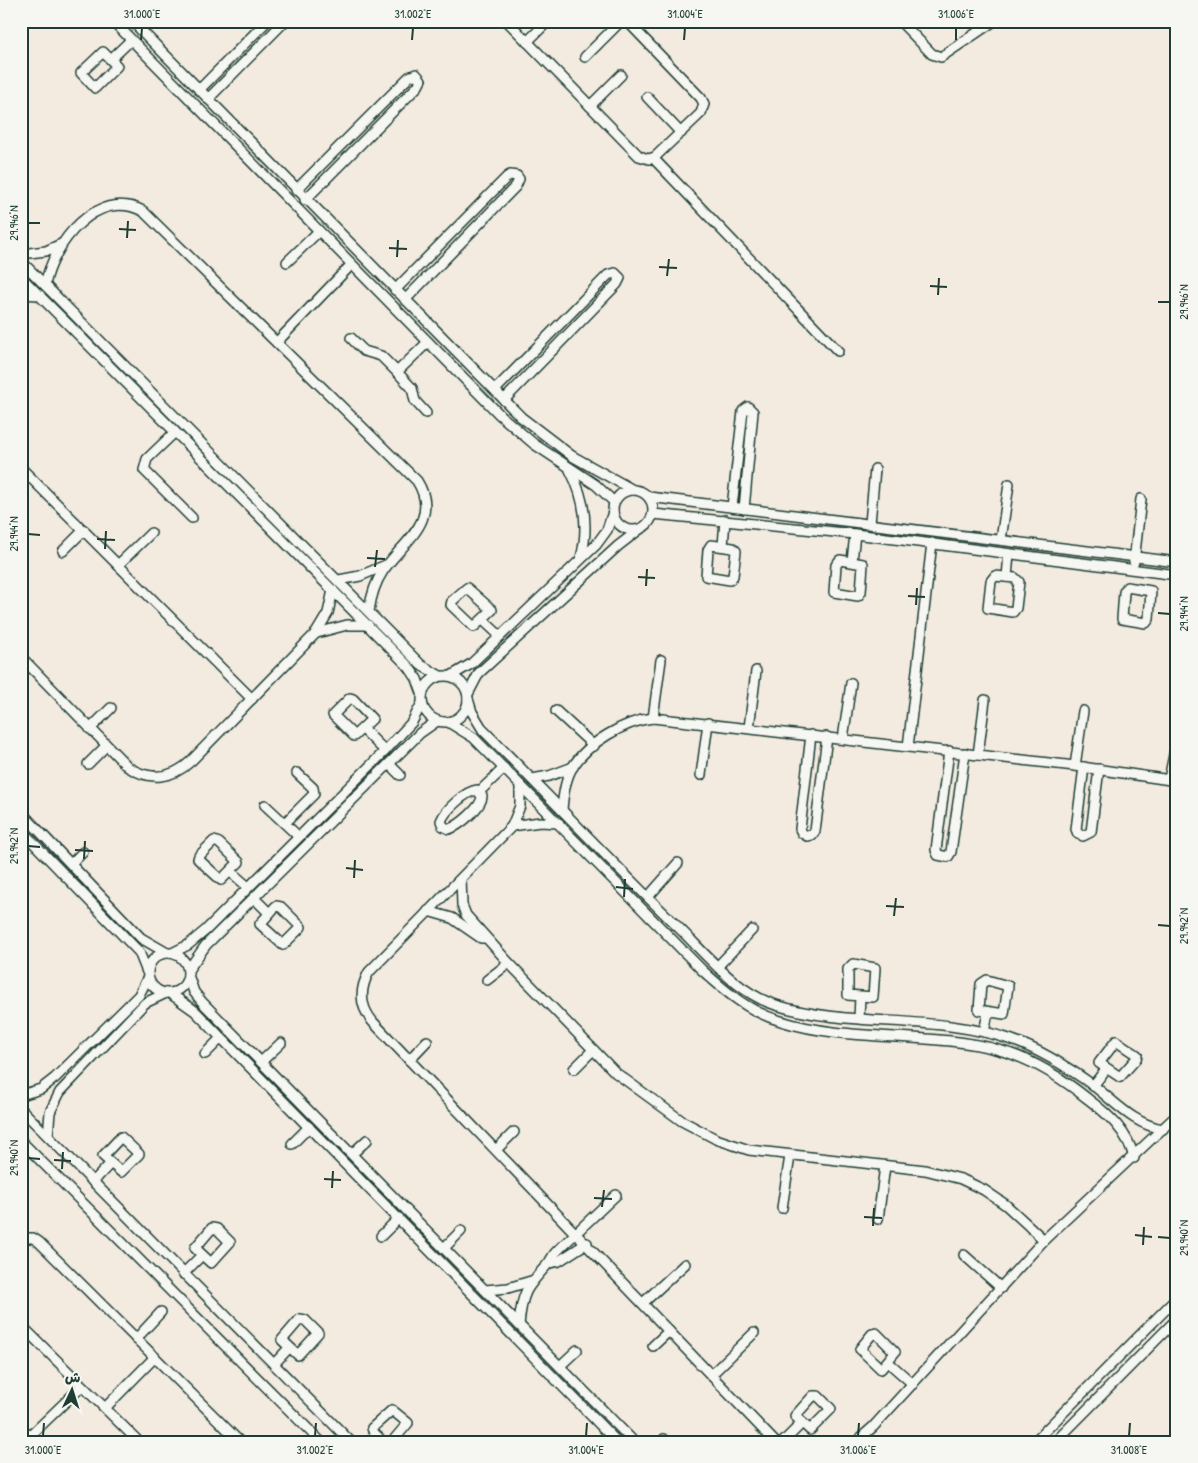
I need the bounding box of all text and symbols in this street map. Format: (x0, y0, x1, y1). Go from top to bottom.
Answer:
text: 31.000°E (124, 5, 161, 22)
text: 31.002°E (395, 5, 432, 22)
text: 31.004°E (667, 5, 704, 22)
text: 31.006°E (938, 5, 975, 22)
text: 29.946°N (5, 205, 22, 241)
text: 29.946°N (1175, 284, 1192, 320)
text: 29.944°N (5, 516, 22, 552)
text: 29.944°N (1175, 596, 1192, 632)
text: 29.942°N (5, 828, 22, 864)
text: 29.942°N (1175, 908, 1192, 944)
text: 29.940°N (5, 1140, 22, 1176)
text: 29.940°N (1175, 1220, 1192, 1256)
north arrow (48, 1366, 98, 1416)
text: ش (65, 1367, 81, 1387)
text: 31.000°E (25, 1441, 62, 1458)
text: 31.002°E (297, 1441, 334, 1458)
text: 31.004°E (568, 1441, 605, 1458)
text: 31.006°E (840, 1441, 877, 1458)
text: 31.008°E (1111, 1441, 1148, 1458)

